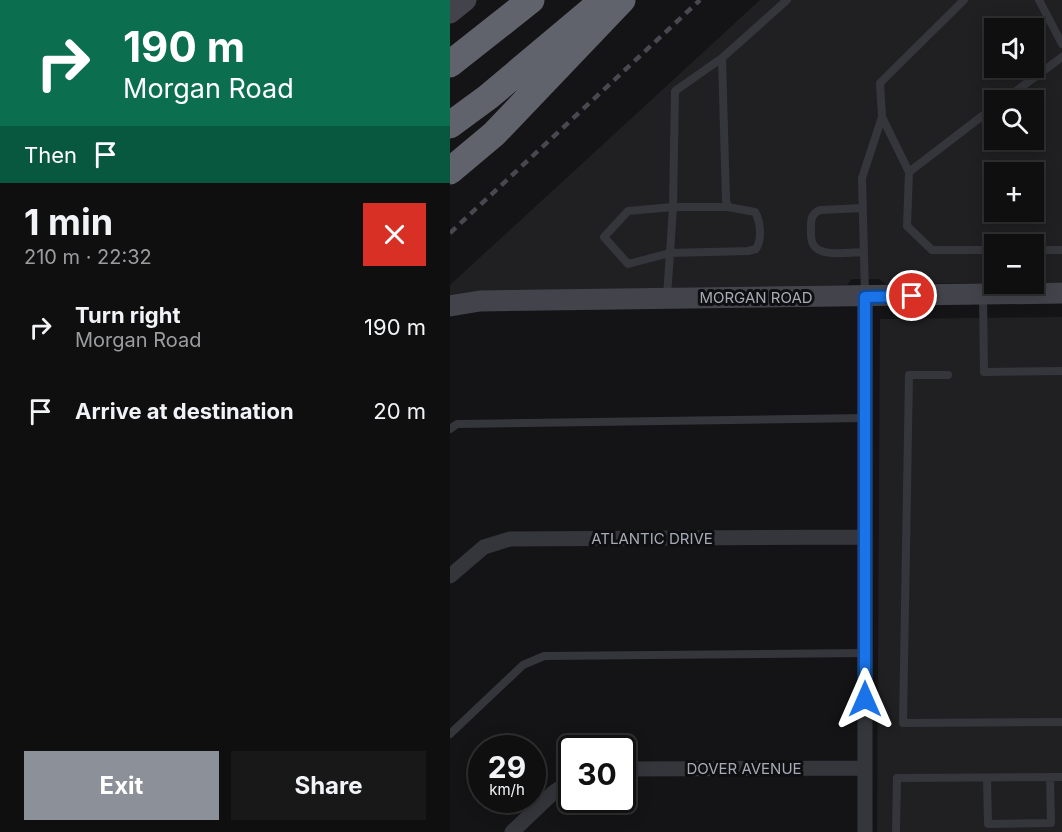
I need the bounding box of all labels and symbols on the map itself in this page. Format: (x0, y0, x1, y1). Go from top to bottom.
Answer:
pin (886, 270, 937, 321)
street label: MORGAN ROAD (699, 288, 813, 307)
street label: ATLANTIC DRIVE (591, 529, 713, 548)
position arrow (833, 667, 897, 731)
speed limit sign: 30 (558, 735, 636, 813)
street label: DOVER AVENUE (686, 759, 802, 778)

